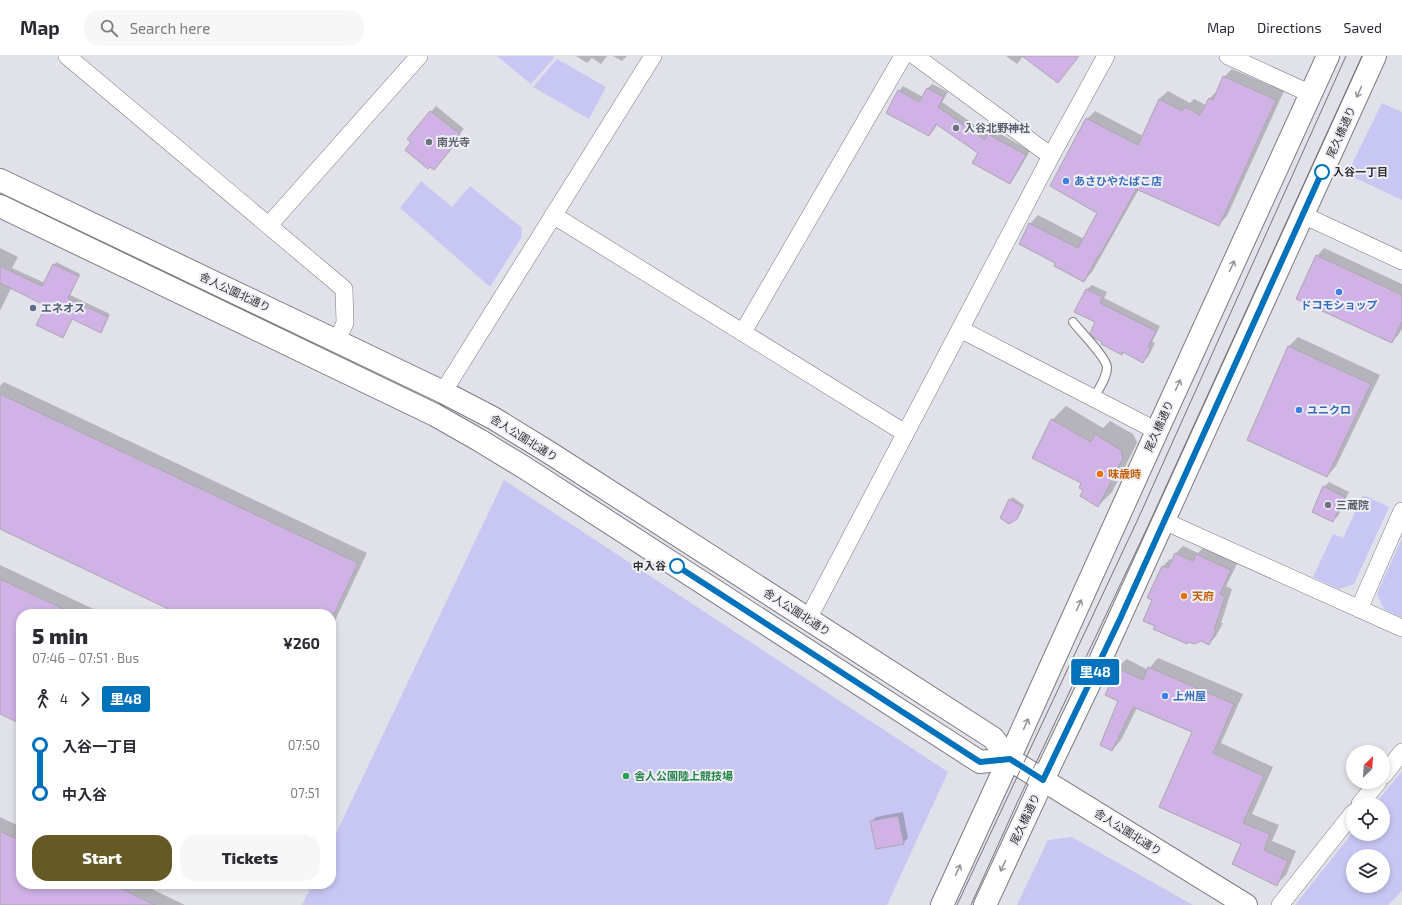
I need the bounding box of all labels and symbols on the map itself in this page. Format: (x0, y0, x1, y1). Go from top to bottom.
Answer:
one-way arrow (1355, 85, 1362, 97)
street label: 尾久橋通り (1323, 104, 1358, 160)
place label: 入谷北野神社 (964, 121, 1030, 134)
marker: 入谷北野神社 (951, 123, 961, 133)
place label: 南光寺 (437, 135, 470, 148)
marker: 南光寺 (424, 137, 434, 147)
marker: 入谷一丁目 (1314, 164, 1330, 180)
place label: 入谷一丁目 (1333, 165, 1388, 178)
place label: あさひやたばこ店 (1074, 174, 1162, 187)
marker: あさひやたばこ店 (1061, 176, 1071, 186)
one-way arrow (1229, 261, 1236, 273)
street label: 舎人公園北通り (198, 269, 273, 314)
marker: ドコモショップ (1334, 287, 1344, 297)
place label: ドコモショップ (1301, 298, 1378, 311)
place label: エネオス (41, 301, 85, 314)
marker: エネオス (28, 303, 38, 313)
one-way arrow (1175, 379, 1182, 391)
street label: 尾久橋通り (1141, 398, 1176, 454)
place label: ユニクロ (1307, 403, 1351, 416)
marker: ユニクロ (1294, 405, 1304, 415)
street label: 舎人公園北通り (488, 412, 560, 463)
place label: 味歳時 (1108, 467, 1141, 480)
marker: 味歳時 (1095, 469, 1105, 479)
place label: 三蔵院 (1336, 498, 1369, 511)
marker: 三蔵院 (1323, 500, 1333, 510)
marker: 中入谷 (669, 558, 685, 574)
place label: 中入谷 (633, 559, 666, 572)
street label: 舎人公園北通り (761, 585, 833, 638)
place label: 天府 (1192, 589, 1214, 602)
marker: 天府 (1179, 591, 1189, 601)
one-way arrow (1076, 600, 1083, 612)
line badge: 里48 (1072, 659, 1118, 685)
place label: 上州屋 (1173, 689, 1206, 702)
marker: 上州屋 (1160, 691, 1170, 701)
one-way arrow (1022, 718, 1030, 730)
north arrow (1346, 745, 1390, 789)
place label: 舎人公園陸上競技場 (634, 769, 733, 782)
marker: 舎人公園陸上競技場 (621, 771, 631, 781)
street label: 尾久橋通り (1007, 791, 1042, 846)
street label: 舎人公園北通り (1092, 806, 1164, 857)
one-way arrow (999, 860, 1006, 872)
one-way arrow (955, 864, 962, 876)

